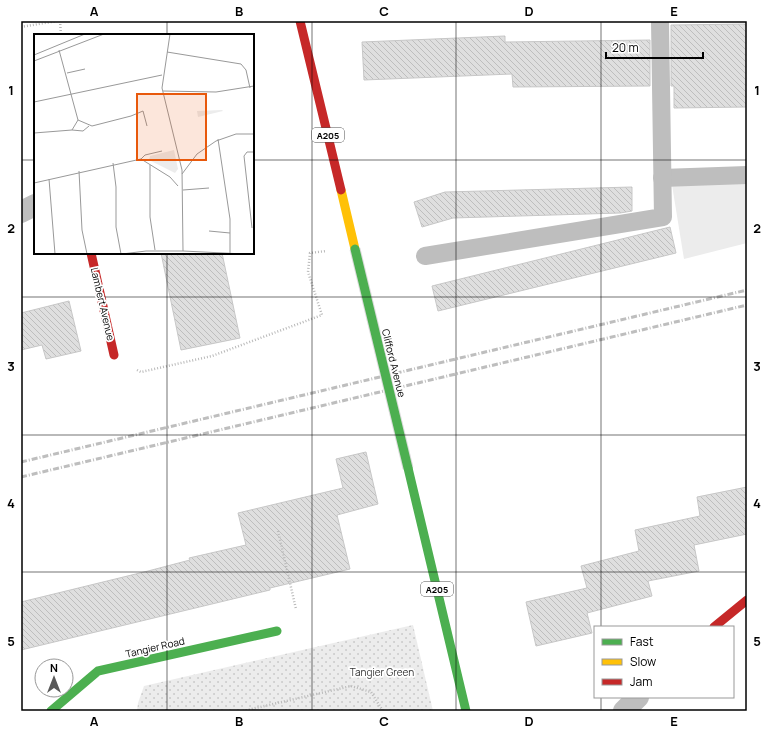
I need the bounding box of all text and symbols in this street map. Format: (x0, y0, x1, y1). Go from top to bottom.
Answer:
text: A (90, 2, 99, 20)
text: B (235, 2, 243, 20)
text: C (379, 2, 389, 20)
text: D (524, 2, 534, 20)
text: E (670, 2, 678, 20)
inset map (34, 34, 254, 254)
scale bar (606, 34, 703, 60)
text: 20 m (612, 39, 639, 56)
text: 1 (8, 81, 14, 99)
text: 1 (754, 81, 760, 99)
road number: A205 (312, 128, 344, 142)
text: 2 (7, 219, 15, 237)
text: 2 (753, 219, 761, 237)
street label: Lambert Avenue (88, 266, 118, 342)
street label: Clifford Avenue (379, 327, 409, 399)
text: 3 (7, 357, 15, 375)
text: 3 (753, 357, 761, 375)
text: 4 (7, 494, 15, 512)
text: 4 (753, 494, 761, 512)
road number: A205 (421, 582, 453, 596)
legend (594, 626, 734, 698)
text: 5 (7, 632, 15, 650)
text: 5 (753, 632, 761, 650)
street label: Tangier Road (124, 633, 186, 661)
text: Fast (630, 633, 654, 650)
text: Slow (630, 653, 656, 670)
north arrow (34, 658, 74, 698)
text: N (50, 660, 58, 675)
park label: Tangier Green (350, 665, 414, 679)
text: Jam (630, 673, 652, 690)
text: A (90, 712, 99, 730)
text: B (235, 712, 243, 730)
text: C (379, 712, 389, 730)
text: D (524, 712, 534, 730)
text: E (670, 712, 678, 730)

